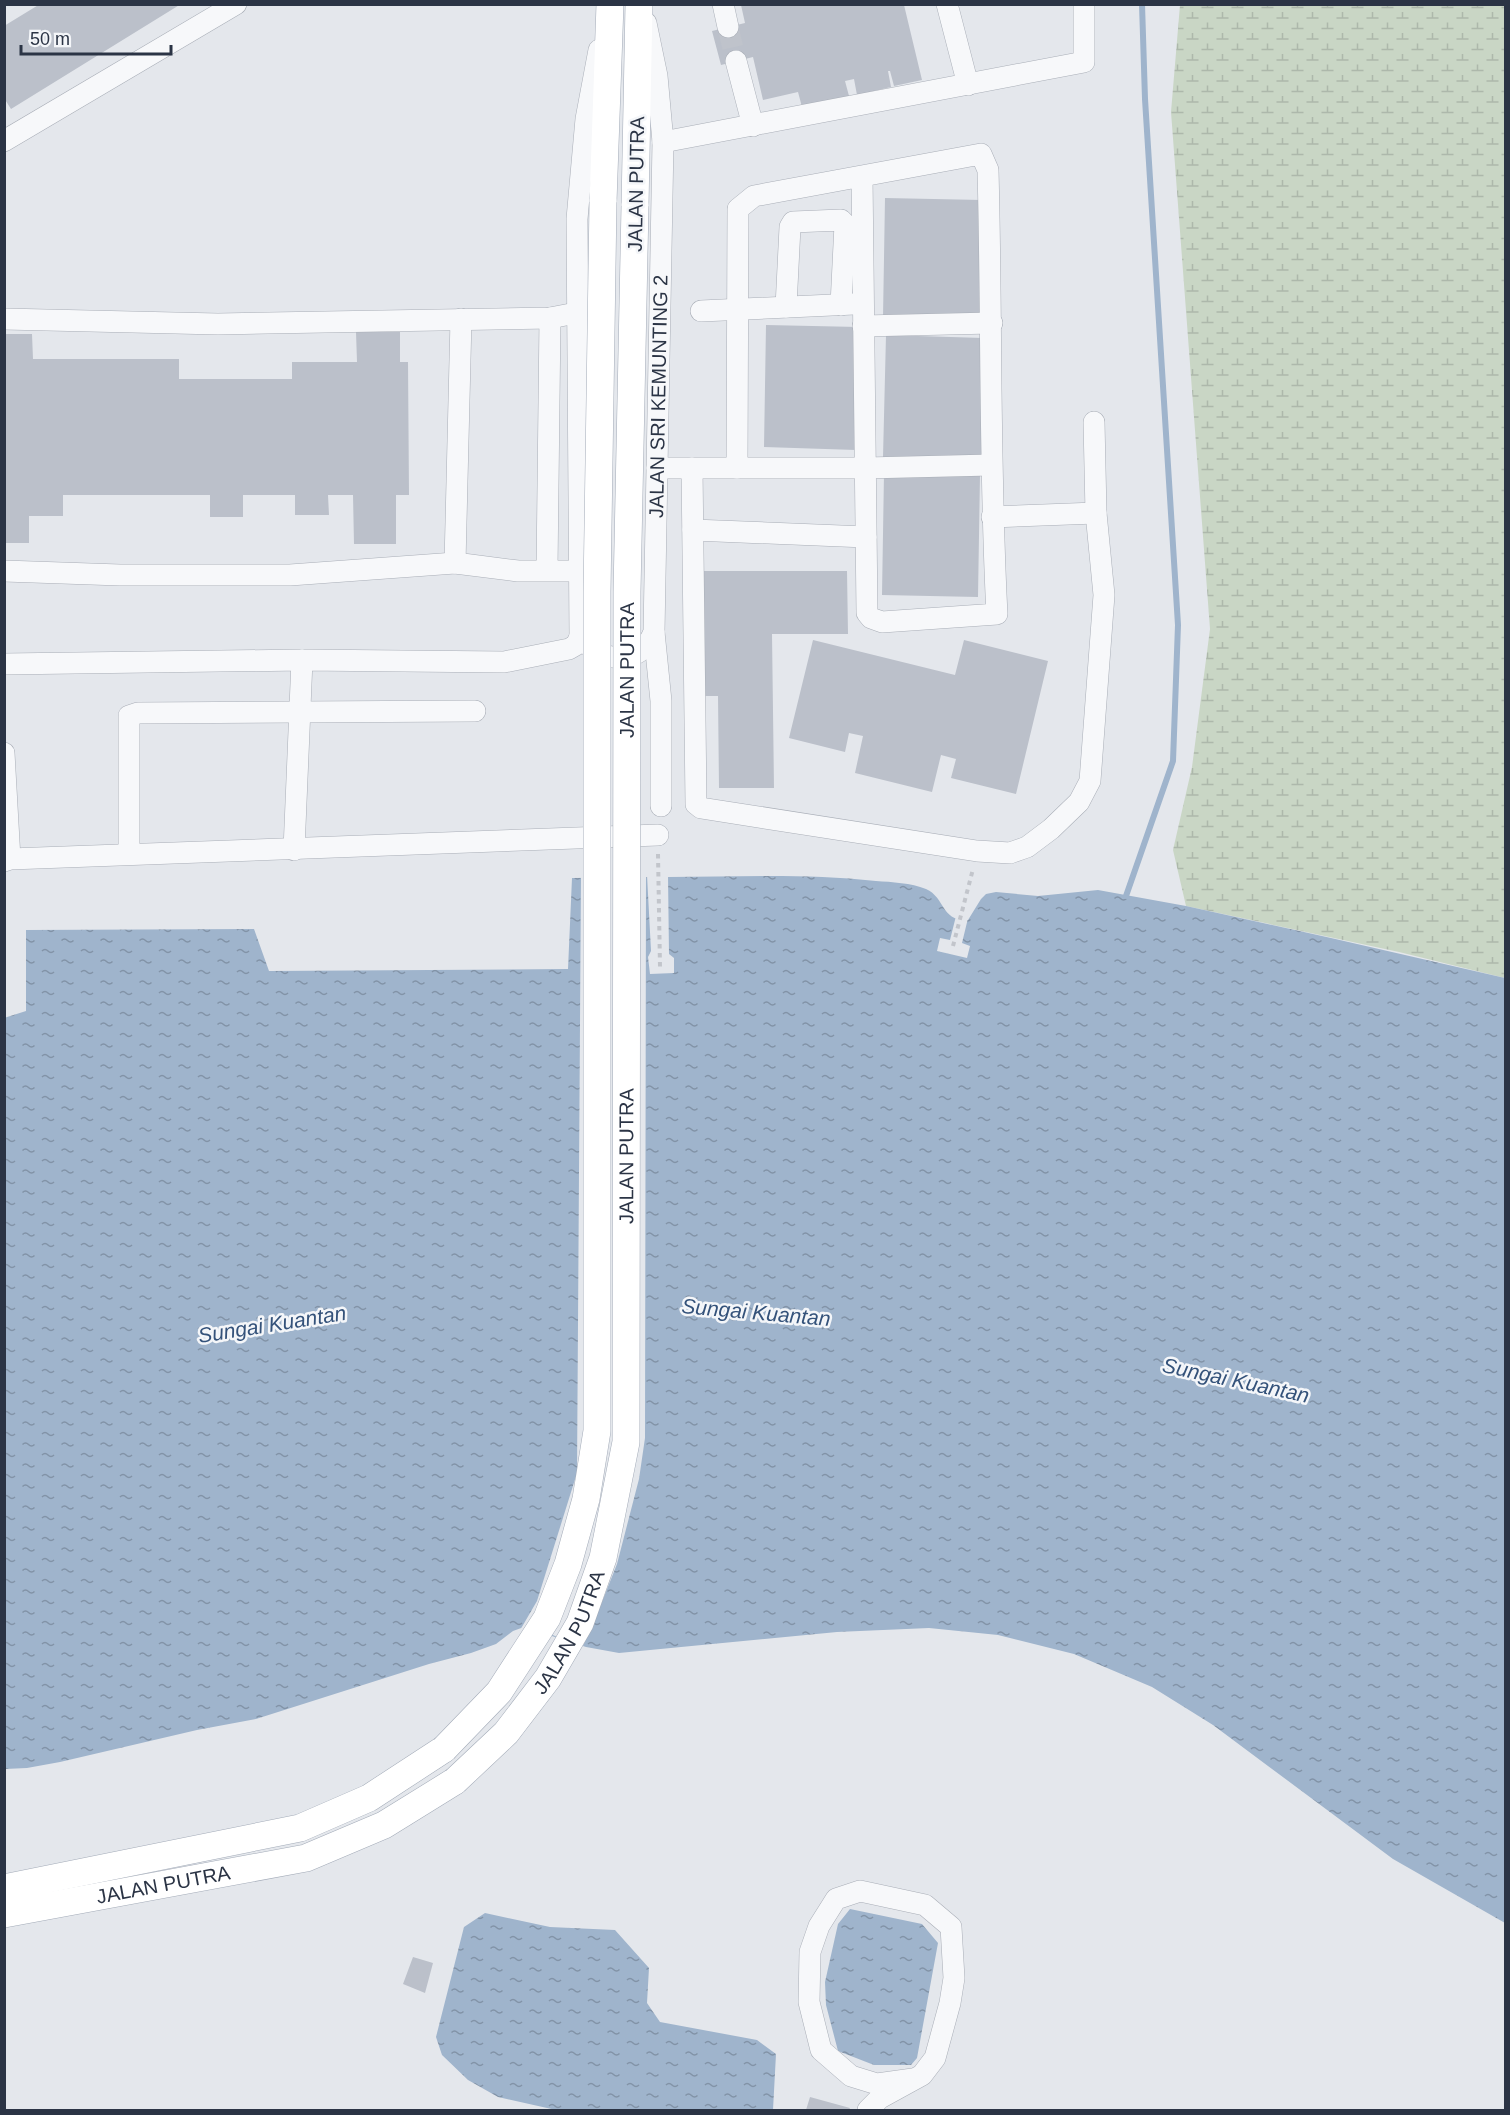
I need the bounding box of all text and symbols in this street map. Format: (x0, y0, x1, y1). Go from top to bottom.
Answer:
scale bar (21, 18, 171, 56)
text: 50 m (30, 29, 70, 49)
street label: JALAN PUTRA (624, 115, 648, 252)
street label: JALAN SRI KEMUNTING 2 (645, 274, 672, 518)
street label: JALAN PUTRA (616, 602, 638, 738)
street label: JALAN PUTRA (615, 1088, 637, 1224)
water label: Sungai Kuantan (681, 1294, 831, 1330)
water label: Sungai Kuantan (196, 1301, 348, 1347)
water label: Sungai Kuantan (1161, 1353, 1311, 1407)
street label: JALAN PUTRA (529, 1567, 609, 1698)
street label: JALAN PUTRA (95, 1861, 233, 1908)

